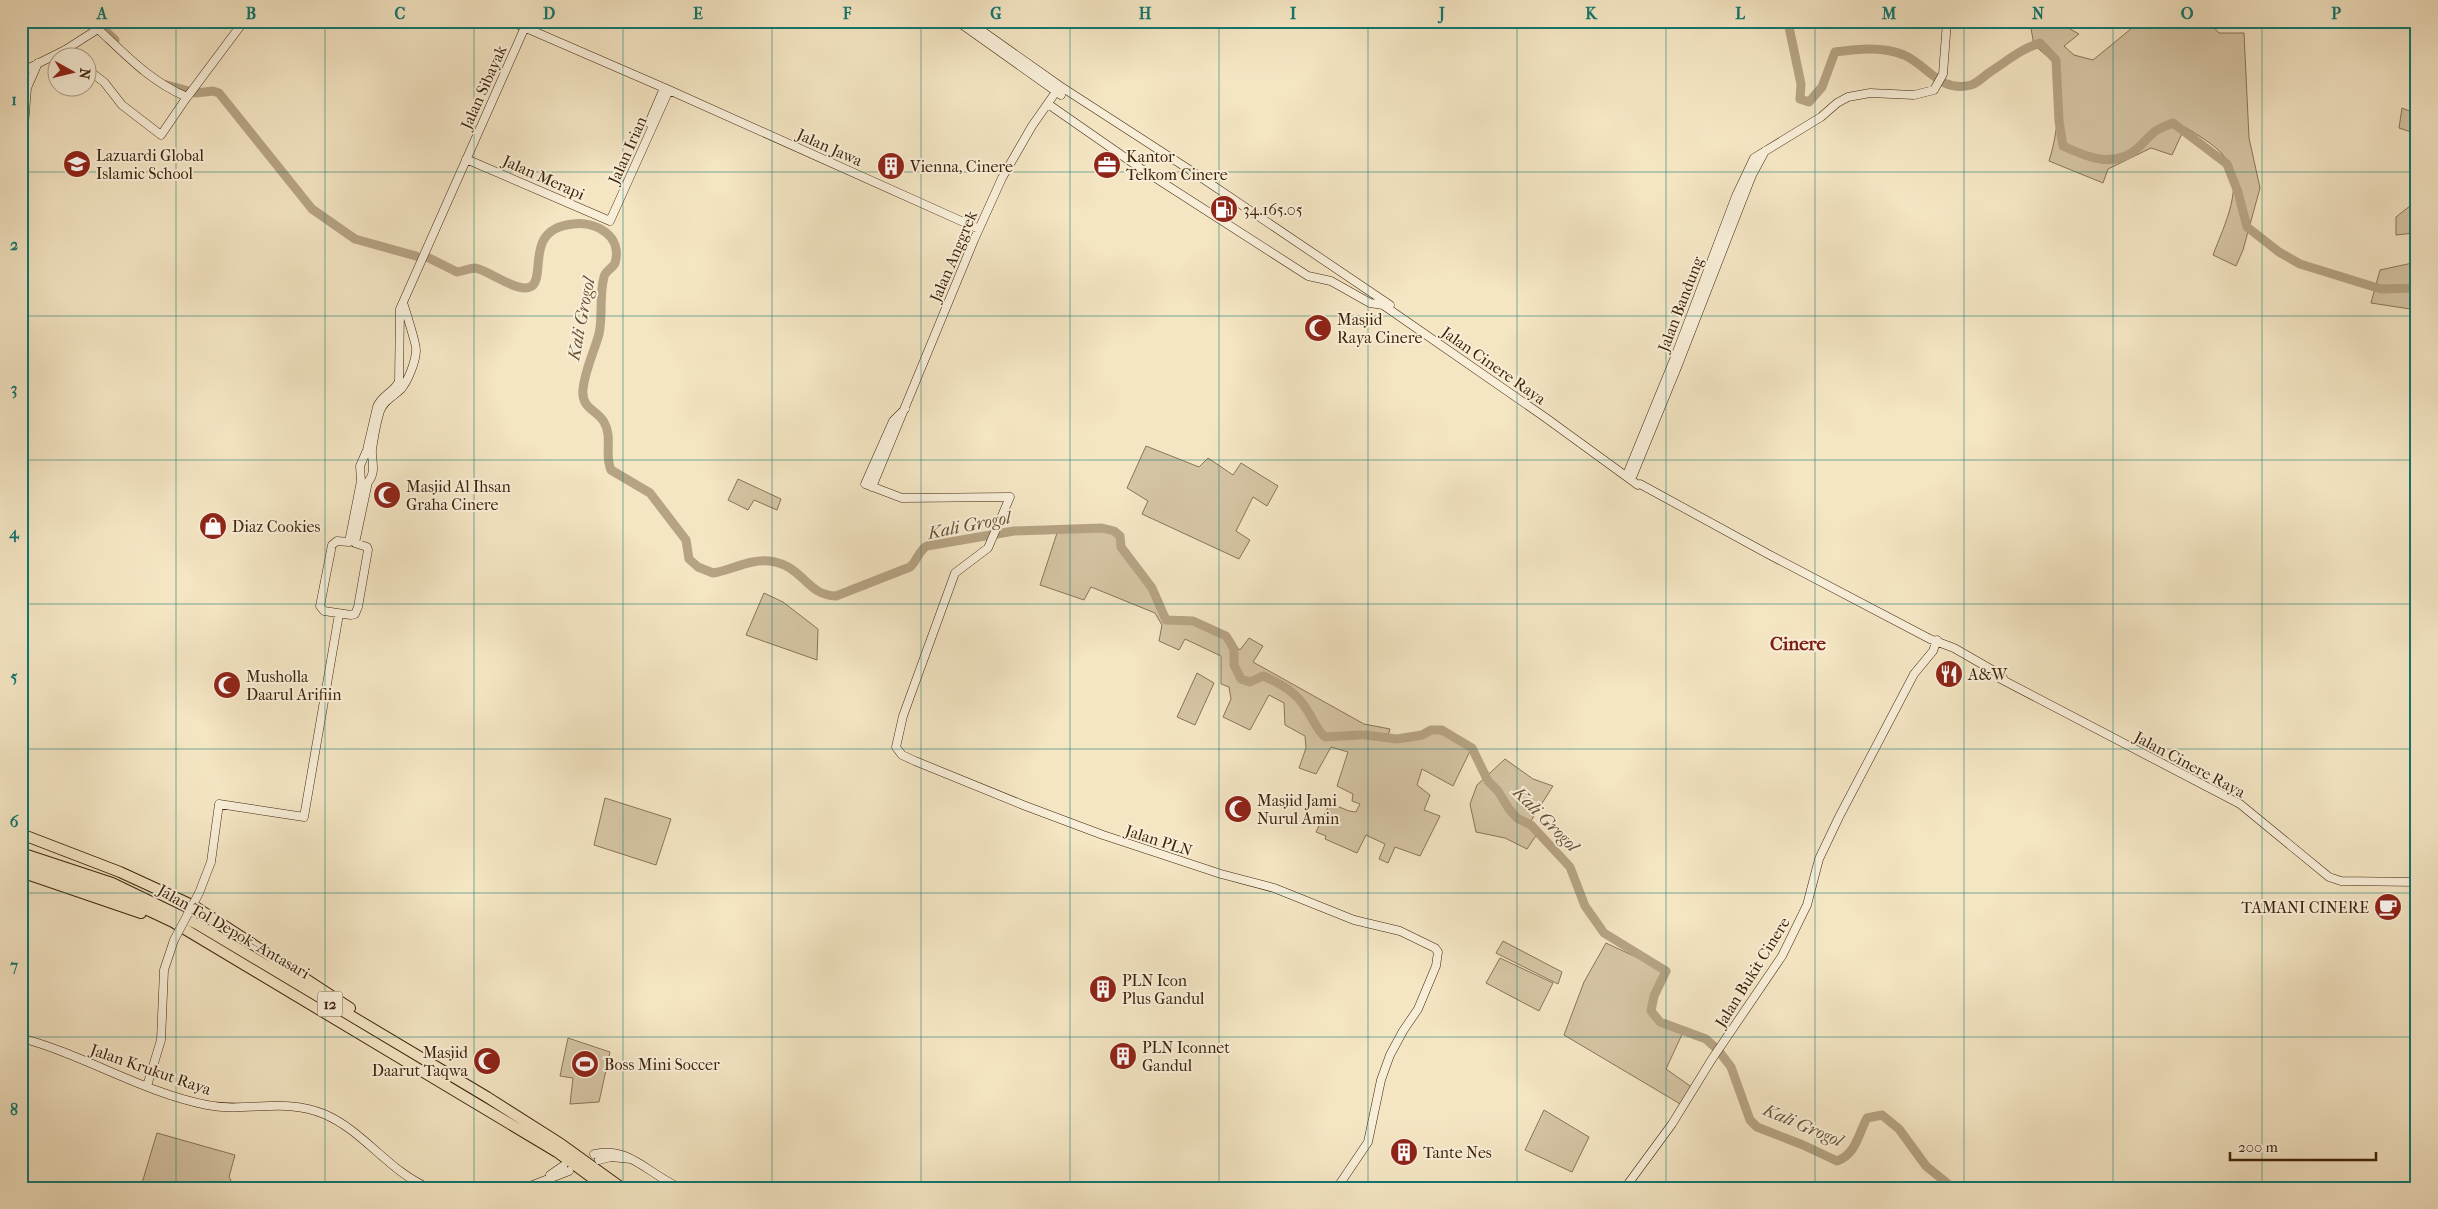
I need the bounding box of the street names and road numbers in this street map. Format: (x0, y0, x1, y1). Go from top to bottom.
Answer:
street label: Jalan Sibayak (456, 42, 511, 134)
street label: Jalan Irian (603, 113, 651, 189)
street label: Jalan Jawa (792, 124, 866, 171)
street label: Jalan Merapi (498, 150, 588, 204)
street label: Jalan Anggrek (925, 207, 982, 307)
street label: Jalan Bandung (1653, 254, 1707, 356)
street label: Jalan Cinere Raya (1436, 321, 1550, 409)
street label: Jalan Cinere Raya (2129, 726, 2249, 802)
street label: Jalan PLN (1121, 820, 1195, 860)
street label: Jalan Tol Depok–Antasari (153, 879, 313, 983)
street label: Jalan Bukit Cinere (1710, 914, 1794, 1033)
road number: 12 (318, 992, 342, 1016)
street label: Jalan Krukut Raya (86, 1039, 214, 1099)

